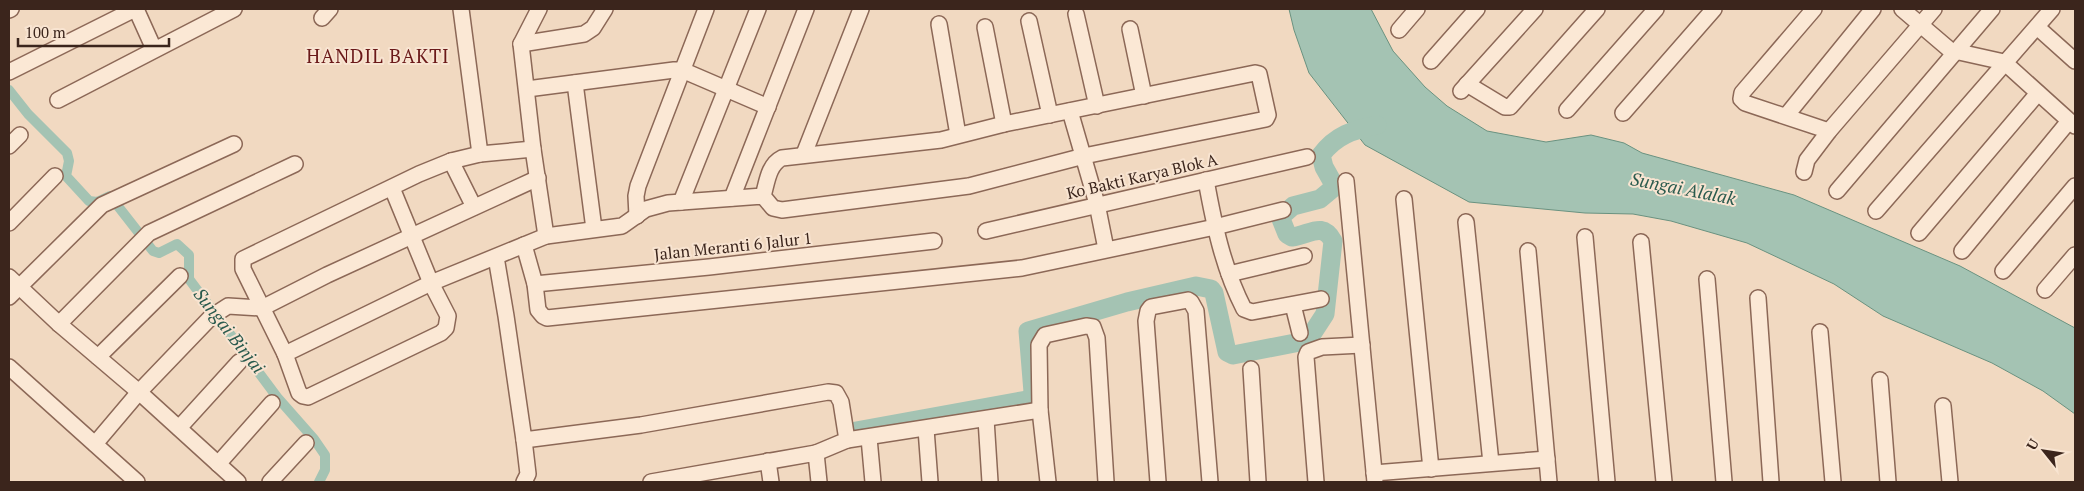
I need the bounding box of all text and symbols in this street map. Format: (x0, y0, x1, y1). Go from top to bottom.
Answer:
scale bar (18, 15, 169, 47)
text: 100 m (25, 22, 66, 42)
district label: HANDIL BAKTI (306, 43, 450, 68)
street label: Ko Bakti Karya Blok A (1064, 148, 1220, 204)
water label: Sungai Alalak (1629, 166, 1738, 210)
street label: Jalan Meranti 6 Jalur 1 (653, 227, 813, 265)
water label: Sungai Binjai (189, 283, 271, 378)
north arrow (2019, 426, 2069, 476)
text: U (2022, 435, 2043, 453)

